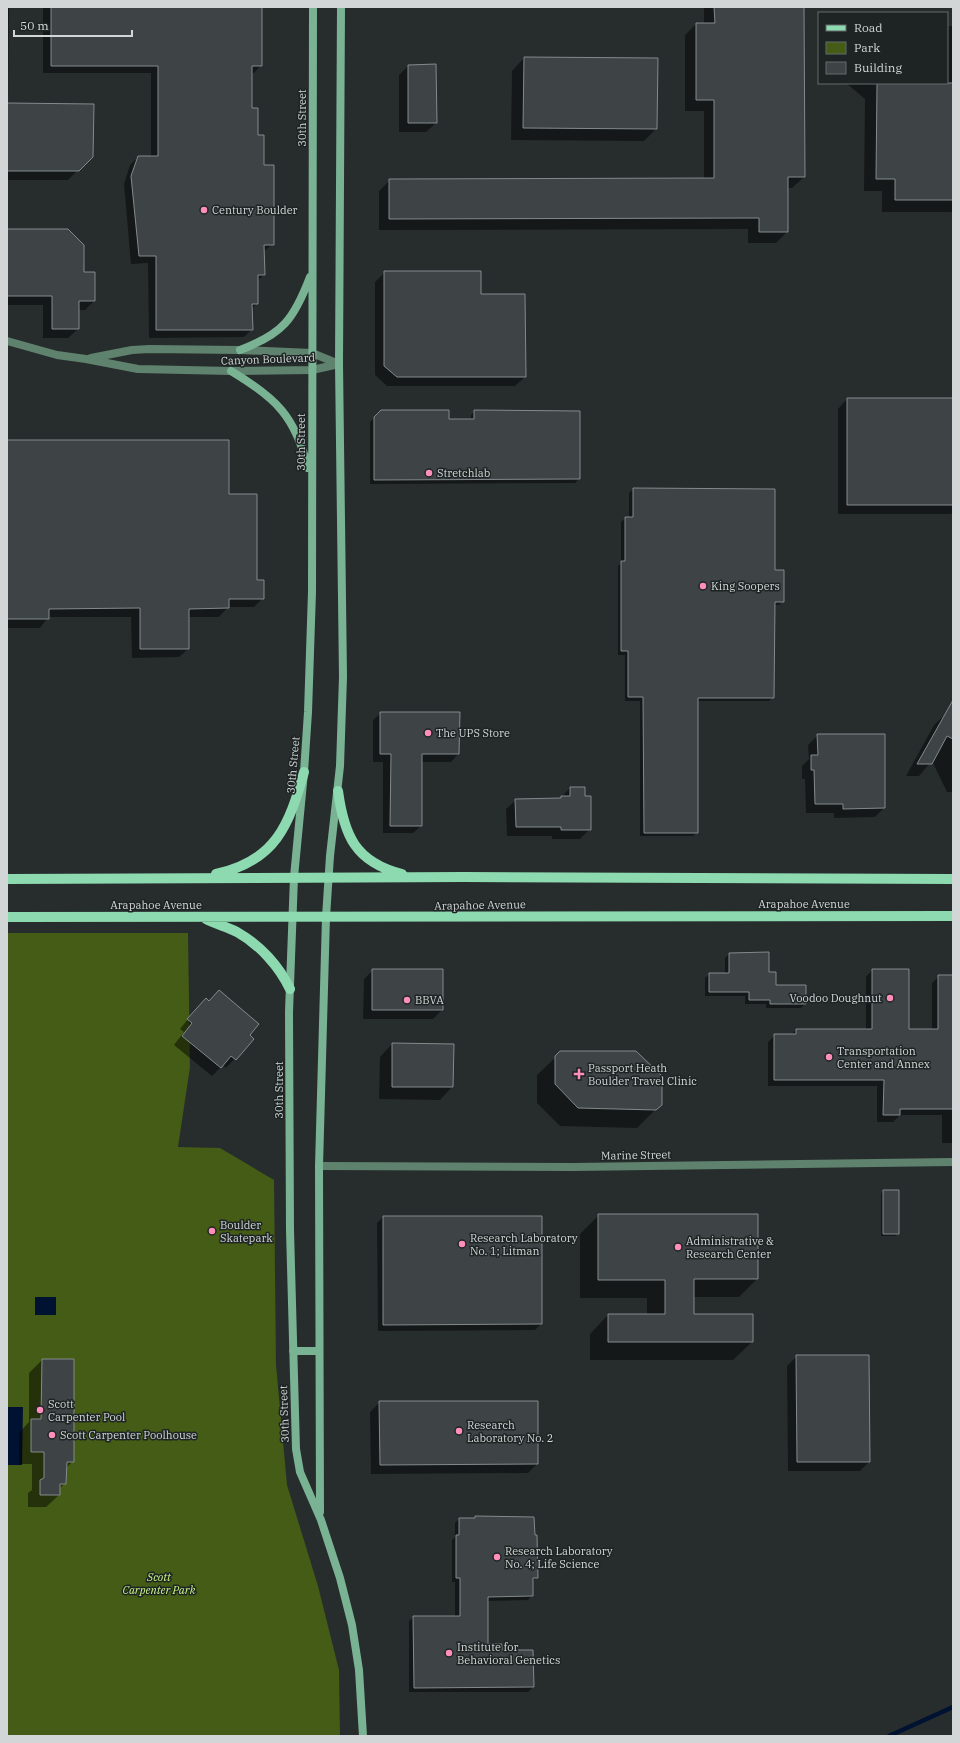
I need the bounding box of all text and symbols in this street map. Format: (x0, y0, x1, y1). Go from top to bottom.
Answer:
scale bar (14, 12, 132, 38)
legend (818, 12, 948, 84)
text: 50 m (20, 18, 49, 33)
text: Road (854, 20, 883, 35)
text: Park (854, 40, 880, 55)
text: Building (854, 60, 902, 75)
street label: 30th Street (295, 89, 309, 147)
place label: Century Boulder (212, 203, 298, 217)
marker: Century Boulder (199, 205, 209, 215)
street label: Canyon Boulevard (221, 350, 316, 368)
street label: 30th Street (294, 413, 308, 471)
place label: Stretchlab (437, 466, 491, 480)
marker: Stretchlab (424, 468, 434, 478)
place label: King Soopers (711, 579, 780, 593)
marker: King Soopers (698, 581, 708, 591)
place label: The UPS Store (436, 726, 510, 740)
marker: The UPS Store (423, 728, 433, 738)
street label: 30th Street (284, 736, 302, 794)
street label: Arapahoe Avenue (434, 897, 526, 913)
street label: Arapahoe Avenue (758, 897, 850, 911)
street label: Arapahoe Avenue (110, 898, 202, 912)
place label: Voodoo Doughnut (790, 991, 882, 1005)
place label: BBVA (415, 993, 444, 1007)
marker: Voodoo Doughnut (885, 993, 895, 1003)
marker: BBVA (402, 995, 412, 1005)
place label: Transportation Center and Annex (837, 1044, 930, 1071)
marker: Transportation Center and Annex (824, 1052, 834, 1062)
street label: 30th Street (272, 1061, 286, 1119)
place label: Passport Heath Boulder Travel Clinic (588, 1061, 697, 1088)
marker: Passport Heath Boulder Travel Clinic (573, 1068, 585, 1080)
street label: Marine Street (601, 1147, 671, 1163)
place label: Boulder Skatepark (220, 1218, 273, 1245)
marker: Boulder Skatepark (207, 1226, 217, 1236)
place label: Research Laboratory No. 1; Litman (470, 1231, 578, 1258)
place label: Administrative & Research Center (686, 1234, 774, 1261)
marker: Research Laboratory No. 1; Litman (457, 1239, 467, 1249)
marker: Administrative & Research Center (673, 1242, 683, 1252)
street label: 30th Street (276, 1385, 292, 1443)
place label: Scott Carpenter Pool (48, 1397, 125, 1424)
marker: Scott Carpenter Pool (35, 1405, 45, 1415)
place label: Research Laboratory No. 2 (467, 1418, 553, 1445)
marker: Research Laboratory No. 2 (454, 1426, 464, 1436)
place label: Scott Carpenter Poolhouse (60, 1428, 197, 1442)
marker: Scott Carpenter Poolhouse (47, 1430, 57, 1440)
place label: Research Laboratory No. 4; Life Science (505, 1544, 613, 1571)
marker: Research Laboratory No. 4; Life Science (492, 1552, 502, 1562)
park label: Scott Carpenter Park (123, 1570, 196, 1597)
place label: Institute for Behavioral Genetics (457, 1640, 560, 1667)
marker: Institute for Behavioral Genetics (444, 1648, 454, 1658)

